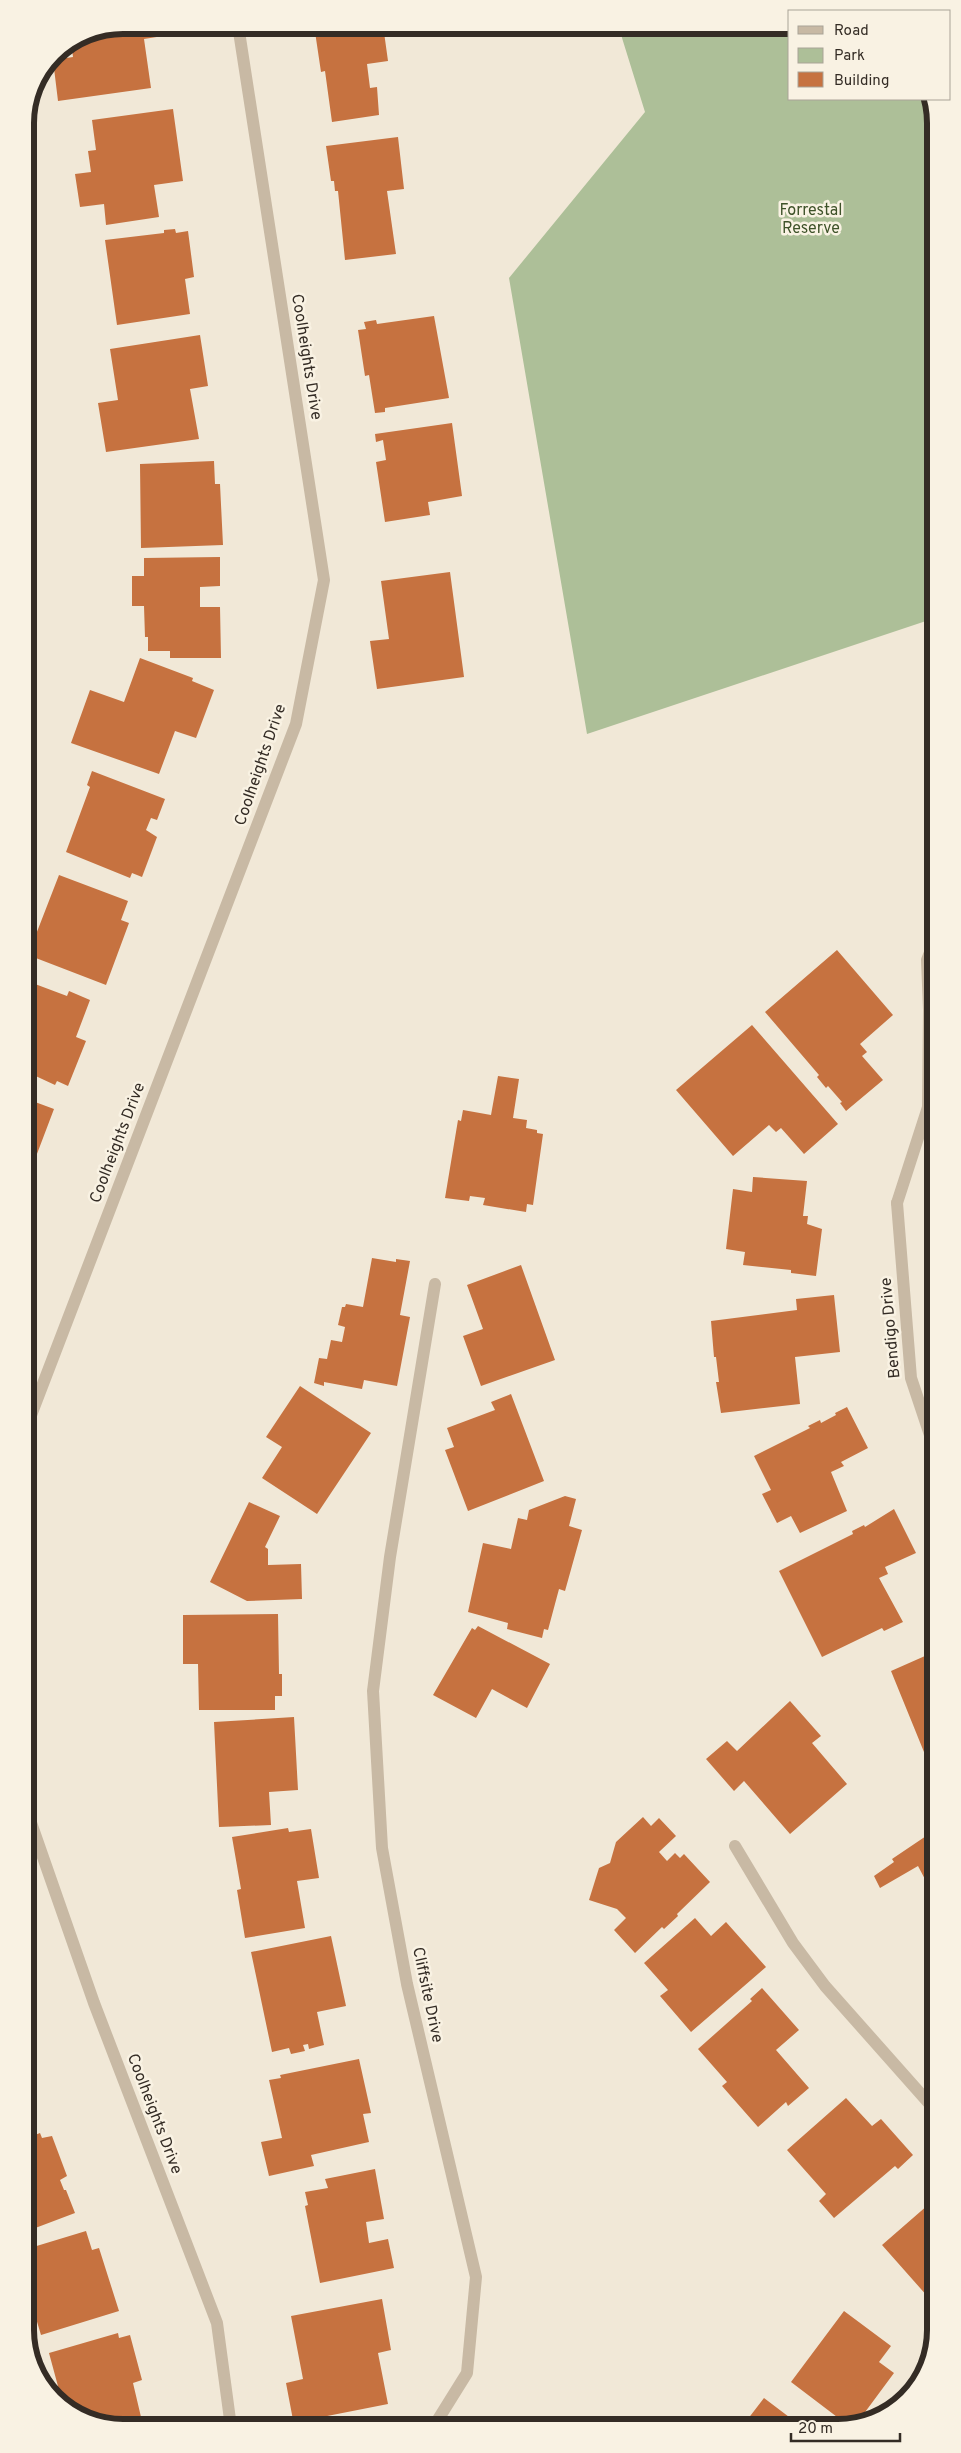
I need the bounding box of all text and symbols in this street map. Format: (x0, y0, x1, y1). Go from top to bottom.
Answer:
legend (788, 10, 951, 100)
text: Road (834, 22, 869, 41)
text: Park (834, 47, 865, 66)
text: Building (834, 72, 889, 91)
park label: Forrestal Reserve (780, 201, 842, 239)
street label: Coolheights Drive (286, 292, 326, 422)
street label: Coolheights Drive (231, 701, 291, 829)
street label: Coolheights Drive (86, 1080, 150, 1206)
street label: Bendigo Drive (877, 1277, 905, 1379)
street label: Cliffsite Drive (407, 1945, 447, 2045)
street label: Coolheights Drive (122, 2051, 186, 2177)
scale bar (791, 2410, 900, 2442)
text: 20 m (798, 2420, 833, 2439)

